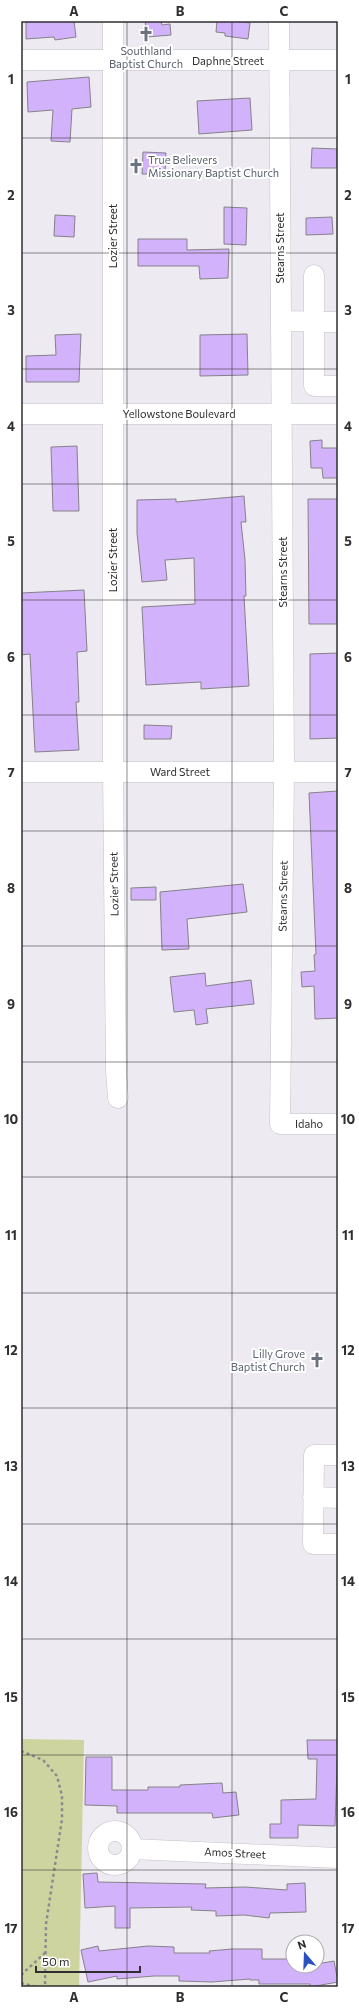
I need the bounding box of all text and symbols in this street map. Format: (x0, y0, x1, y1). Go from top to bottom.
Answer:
text: A (69, 3, 79, 19)
text: B (176, 3, 185, 19)
text: C (280, 3, 289, 19)
church icon: Southland Baptist Church (137, 25, 155, 43)
place label: Southland Baptist Church (109, 44, 183, 70)
street label: Daphne Street (192, 54, 264, 67)
text: 1 (8, 71, 14, 87)
text: 1 (345, 71, 351, 87)
place label: True Believers Missionary Baptist Church (148, 153, 279, 179)
church icon: True Believers Missionary Baptist Church (127, 157, 145, 175)
text: 2 (7, 187, 15, 203)
text: 2 (344, 187, 352, 203)
street label: Lozier Street (106, 203, 119, 268)
street label: Stearns Street (273, 212, 286, 284)
text: 3 (7, 302, 15, 318)
text: 3 (344, 302, 352, 318)
street label: Yellowstone Boulevard (122, 407, 236, 420)
text: 4 (7, 418, 15, 434)
text: 4 (344, 418, 352, 434)
street label: Lozier Street (106, 527, 119, 592)
text: 5 (7, 533, 15, 549)
text: 5 (344, 533, 352, 549)
street label: Stearns Street (276, 536, 289, 608)
text: 6 (7, 649, 15, 665)
text: 6 (344, 649, 352, 665)
text: 7 (7, 764, 15, 780)
text: 7 (344, 764, 352, 780)
street label: Ward Street (150, 765, 211, 778)
street label: Lozier Street (106, 851, 121, 916)
street label: Stearns Street (275, 860, 290, 932)
text: 8 (7, 880, 15, 896)
text: 8 (344, 880, 352, 896)
text: 9 (7, 996, 15, 1012)
text: 9 (344, 996, 352, 1012)
text: 10 (4, 1111, 19, 1127)
text: 10 (341, 1111, 356, 1127)
street label: Idaho (295, 1117, 323, 1130)
text: 11 (5, 1227, 17, 1243)
text: 11 (342, 1227, 354, 1243)
text: 12 (4, 1342, 18, 1358)
text: 12 (341, 1342, 355, 1358)
place label: Lilly Grove Baptist Church (231, 1347, 305, 1373)
church icon: Lilly Grove Baptist Church (308, 1351, 326, 1369)
text: 13 (4, 1458, 18, 1474)
text: 13 (341, 1458, 355, 1474)
text: 14 (4, 1573, 18, 1589)
text: 14 (341, 1573, 355, 1589)
text: 15 (4, 1689, 18, 1705)
text: 15 (341, 1689, 355, 1705)
text: 16 (4, 1804, 18, 1820)
text: 16 (341, 1804, 355, 1820)
street label: Amos Street (204, 1844, 267, 1861)
text: 17 (4, 1920, 18, 1936)
text: 17 (341, 1920, 355, 1936)
north arrow (285, 1934, 325, 1974)
text: N (296, 1937, 308, 1952)
scale bar (36, 1948, 140, 1974)
text: 50 m (42, 1954, 70, 1968)
text: A (69, 1989, 79, 2005)
text: B (176, 1989, 185, 2005)
text: C (280, 1989, 289, 2005)

